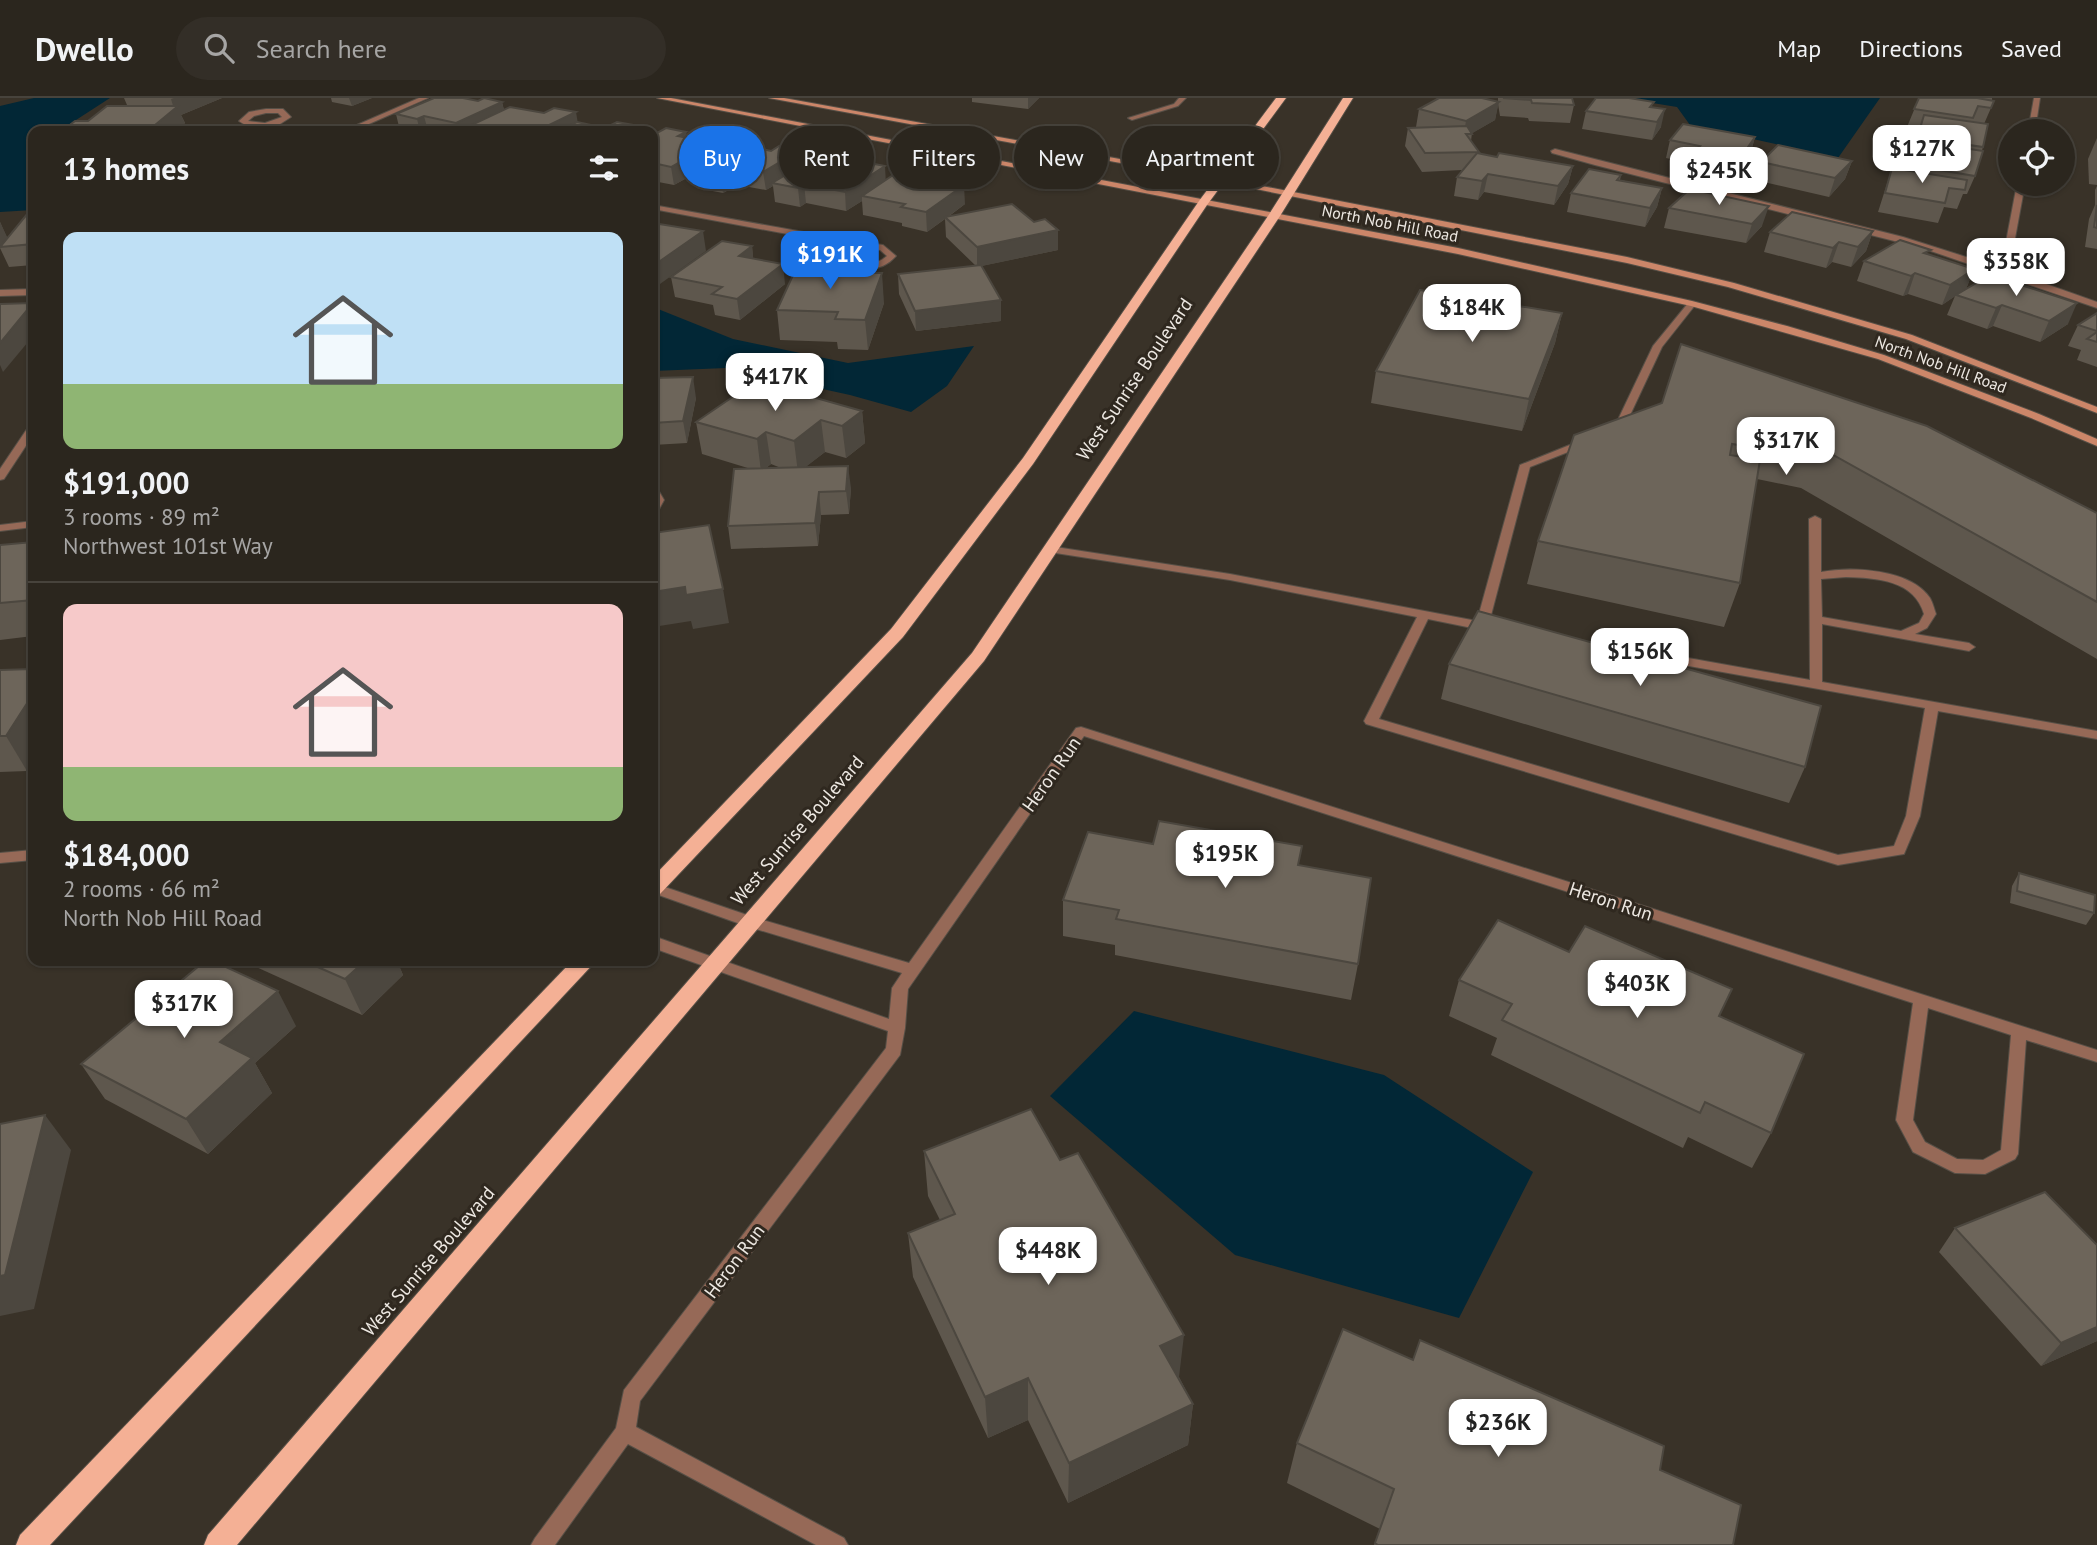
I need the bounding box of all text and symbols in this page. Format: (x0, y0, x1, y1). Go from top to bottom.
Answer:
search box (176, 17, 666, 80)
text: Dwello (35, 27, 134, 70)
icon: search (200, 29, 238, 67)
text: Search here (256, 32, 387, 65)
text: Map (1777, 33, 1821, 64)
text: Directions (1859, 33, 1963, 64)
text: Saved (2001, 33, 2062, 64)
map controls (1998, 119, 2075, 196)
button: locate (1998, 119, 2075, 196)
chip: Buy (679, 126, 765, 189)
chip: Rent (779, 126, 874, 189)
chip: Filters (888, 126, 1000, 189)
chip: New (1014, 126, 1108, 189)
chip: Apartment (1122, 126, 1279, 189)
pin: $127K (1873, 126, 1971, 185)
text: $127K (1889, 133, 1955, 162)
pin: $245K (1670, 148, 1768, 207)
text: 13 homes (63, 149, 189, 188)
icon: filters (585, 149, 623, 187)
text: $245K (1686, 155, 1752, 184)
street label: North Nob Hill Road (1320, 200, 1460, 246)
pin: $191K (781, 232, 879, 291)
pin: $358K (1967, 238, 2065, 298)
text: $191K (797, 239, 863, 268)
text: $358K (1983, 246, 2049, 275)
icon: home (280, 277, 406, 403)
pin: $184K (1423, 285, 1521, 344)
text: $184K (1439, 292, 1505, 321)
street label: West Sunrise Boulevard (1071, 293, 1197, 465)
street label: North Nob Hill Road (1873, 331, 2009, 397)
pin: $417K (726, 354, 824, 413)
text: $417K (742, 361, 808, 390)
pin: $317K (1737, 418, 1835, 477)
text: $317K (1753, 425, 1819, 454)
text: $191,000 (63, 463, 190, 502)
text: 3 rooms · 89 m² (63, 502, 220, 531)
text: Northwest 101st Way (63, 531, 273, 560)
pin: $156K (1591, 628, 1689, 688)
text: $156K (1607, 636, 1673, 665)
icon: home (280, 649, 406, 775)
street label: Heron Run (1016, 732, 1086, 816)
street label: West Sunrise Boulevard (725, 750, 869, 910)
pin: $195K (1176, 830, 1274, 890)
text: $184,000 (63, 835, 190, 874)
text: $195K (1192, 838, 1258, 867)
text: 2 rooms · 66 m² (63, 874, 220, 903)
street label: Heron Run (1566, 876, 1656, 926)
text: North Nob Hill Road (63, 903, 262, 932)
pin: $403K (1588, 960, 1686, 1020)
text: $403K (1604, 968, 1670, 997)
pin: $317K (135, 981, 233, 1040)
text: $317K (151, 988, 217, 1017)
street label: West Sunrise Boulevard (356, 1181, 500, 1341)
street label: Heron Run (698, 1219, 770, 1303)
pin: $448K (999, 1228, 1097, 1287)
text: $448K (1015, 1235, 1081, 1264)
pin: $236K (1449, 1400, 1547, 1459)
text: $236K (1465, 1407, 1531, 1436)

